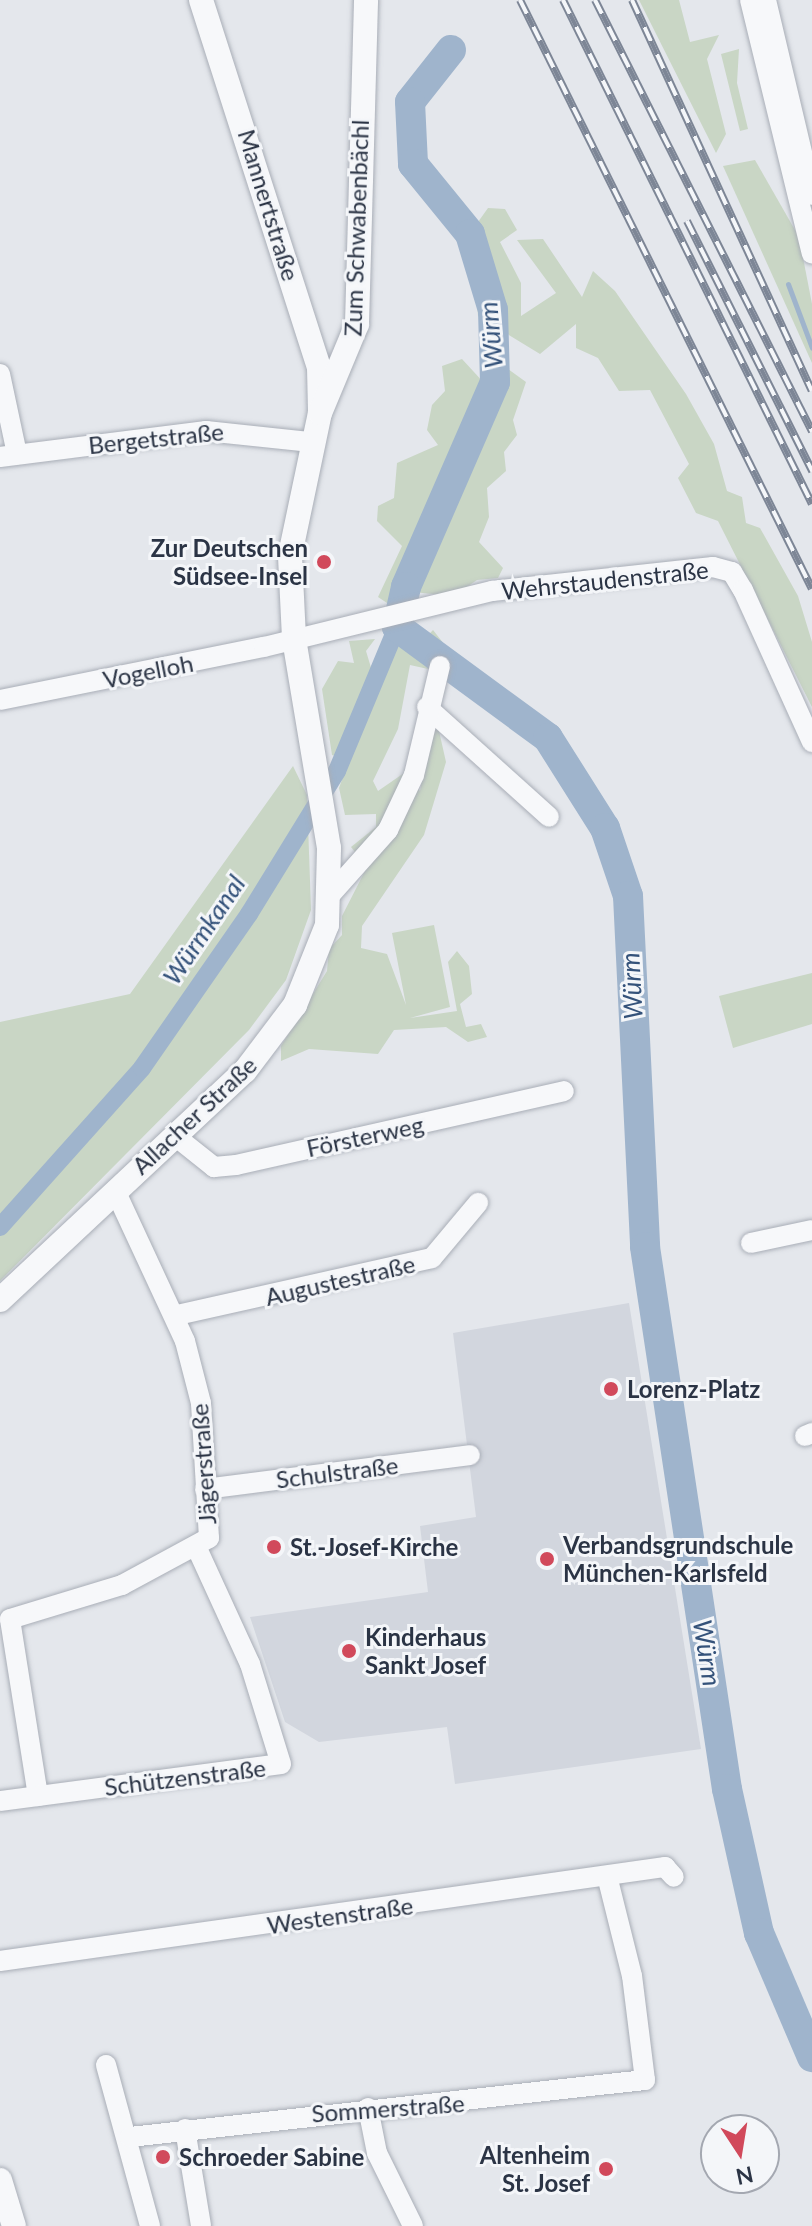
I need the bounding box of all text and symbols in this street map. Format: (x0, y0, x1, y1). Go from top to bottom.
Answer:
street label: Zum Schwabenbächl (338, 119, 374, 337)
street label: Mannertstraße (232, 126, 306, 284)
water label: Würm (473, 300, 509, 370)
street label: Bergetstraße (87, 417, 225, 459)
place label: Zur Deutschen Südsee-Insel (150, 534, 308, 590)
marker: Zur Deutschen Südsee-Insel (315, 553, 333, 571)
street label: Wehrstaudenstraße (500, 555, 710, 605)
street label: Vogelloh (100, 648, 196, 694)
water label: Würmkanal (156, 869, 252, 991)
water label: Würm (615, 952, 649, 1020)
street label: Allacher Straße (126, 1050, 262, 1180)
street label: Försterweg (304, 1110, 426, 1162)
street label: Augustestraße (262, 1249, 418, 1311)
place label: Lorenz-Platz (627, 1375, 760, 1403)
marker: Lorenz-Platz (602, 1380, 620, 1398)
street label: Jägerstraße (184, 1403, 222, 1525)
street label: Schulstraße (274, 1450, 400, 1494)
place label: Verbandsgrundschule München-Karlsfeld (563, 1531, 793, 1587)
place label: St.-Josef-Kirche (290, 1533, 458, 1561)
marker: St.-Josef-Kirche (265, 1538, 283, 1556)
marker: Verbandsgrundschule München-Karlsfeld (538, 1550, 556, 1568)
water label: Würm (686, 1617, 728, 1689)
place label: Kinderhaus Sankt Josef (365, 1623, 487, 1679)
marker: Kinderhaus Sankt Josef (340, 1642, 358, 1660)
street label: Schützenstraße (103, 1753, 267, 1801)
street label: Westenstraße (265, 1890, 415, 1940)
street label: Sommerstraße (310, 2088, 466, 2128)
north arrow (700, 2114, 780, 2194)
place label: Altenheim St. Josef (480, 2141, 590, 2197)
place label: Schroeder Sabine (179, 2143, 365, 2171)
marker: Schroeder Sabine (154, 2148, 172, 2166)
marker: Altenheim St. Josef (597, 2160, 615, 2178)
text: N (734, 2161, 756, 2191)

